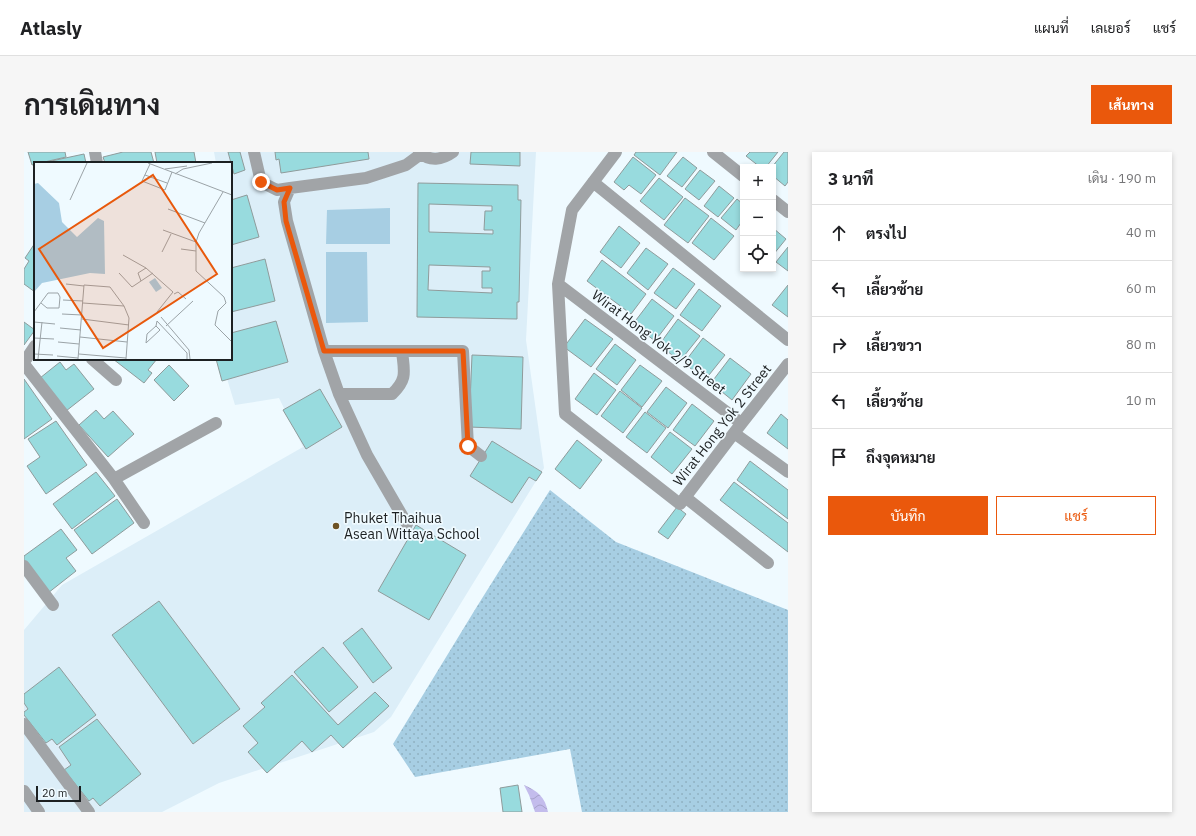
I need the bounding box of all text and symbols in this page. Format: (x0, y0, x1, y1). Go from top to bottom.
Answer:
text: Atlasly (20, 16, 82, 40)
text: แผนที่ (1034, 19, 1069, 37)
text: เลเยอร์ (1091, 19, 1131, 37)
text: แชร์ (1153, 19, 1176, 37)
button: เส้นทาง (1091, 85, 1172, 124)
text: การเดินทาง (24, 86, 160, 123)
inset map (34, 162, 232, 360)
map controls (740, 164, 776, 272)
button: + (740, 164, 776, 200)
text: 3 นาที (828, 168, 873, 190)
text: เดิน · 190 m (1088, 170, 1156, 187)
route end (252, 173, 270, 191)
button: − (740, 200, 776, 236)
icon: ahead (828, 222, 850, 244)
text: ตรงไป (866, 224, 907, 243)
text: 40 m (1126, 224, 1156, 241)
button: locate (740, 236, 776, 272)
icon: left (828, 278, 850, 300)
text: เลี้ยวซ้าย (866, 280, 923, 299)
text: 60 m (1126, 280, 1156, 297)
street label: Wirat Hong Yok 2/9 Street (588, 286, 730, 398)
icon: right (828, 334, 850, 356)
text: เลี้ยวขวา (866, 336, 922, 355)
text: 80 m (1126, 336, 1156, 353)
street label: Wirat Hong Yok 2 Street (669, 361, 775, 489)
icon: left (828, 390, 850, 412)
text: เลี้ยวซ้าย (866, 392, 923, 411)
text: 10 m (1126, 392, 1156, 409)
route start (459, 437, 477, 455)
icon: arrive (828, 446, 850, 468)
text: ถึงจุดหมาย (866, 448, 936, 467)
button: บันทึก (828, 496, 988, 535)
button: แชร์ (996, 496, 1156, 535)
place label: Phuket Thaihua Asean Wittaya School (344, 509, 480, 543)
marker: Phuket Thaihua Asean Wittaya School (331, 521, 341, 531)
scale bar (36, 784, 81, 803)
text: 20 m (42, 786, 67, 800)

